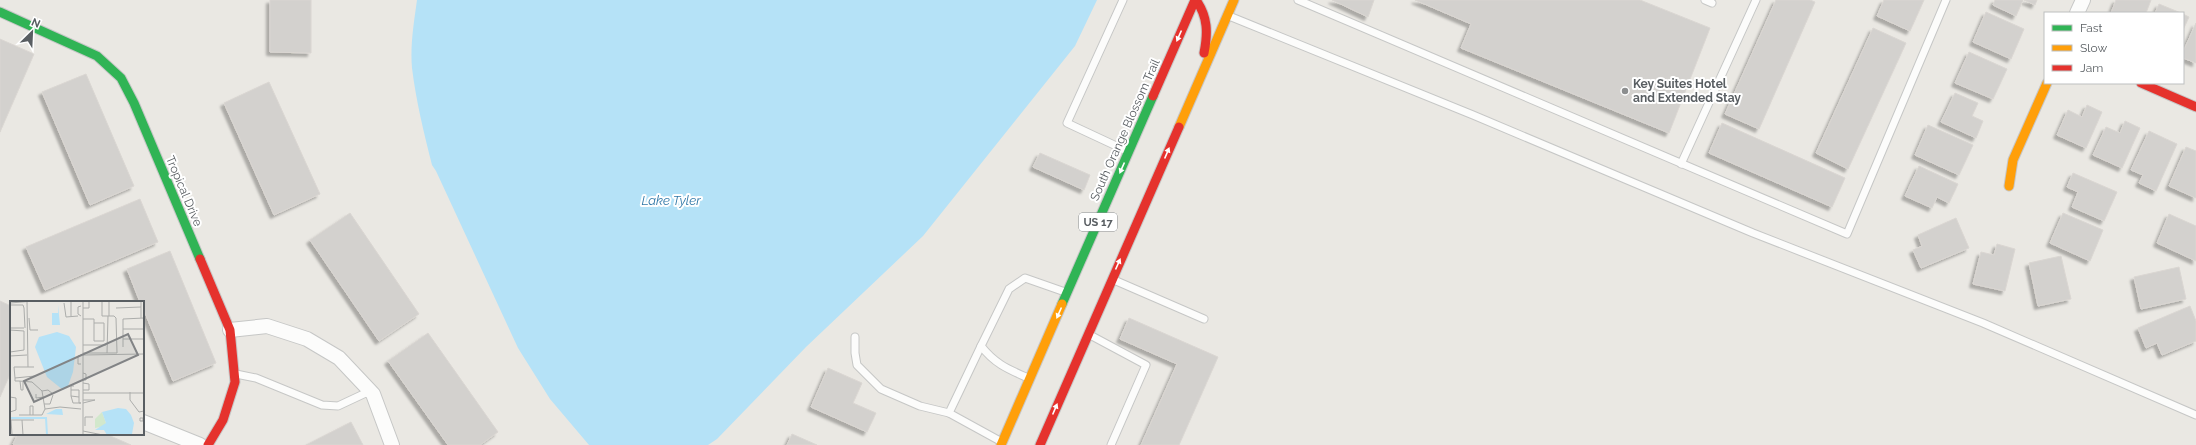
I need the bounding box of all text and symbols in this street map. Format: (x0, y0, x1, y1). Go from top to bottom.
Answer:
north arrow (12, 12, 52, 52)
legend (2044, 12, 2184, 84)
text: N (29, 16, 42, 31)
text: Fast (2080, 21, 2103, 35)
one-way arrow (1176, 30, 1182, 42)
text: Slow (2080, 41, 2107, 55)
street label: South Orange Blossom Trail (1087, 56, 1163, 203)
text: Jam (2080, 61, 2103, 75)
place label: Key Suites Hotel and Extended Stay (1633, 77, 1741, 105)
marker: Key Suites Hotel and Extended Stay (1620, 86, 1630, 96)
one-way arrow (1164, 147, 1170, 159)
street label: Tropical Drive (163, 154, 205, 228)
one-way arrow (1119, 162, 1125, 173)
water label: Lake Tyler (641, 193, 701, 208)
road number: US 17 (1079, 213, 1117, 231)
one-way arrow (1116, 258, 1122, 270)
inset map (10, 301, 144, 435)
one-way arrow (1055, 307, 1061, 319)
one-way arrow (1053, 403, 1059, 415)

